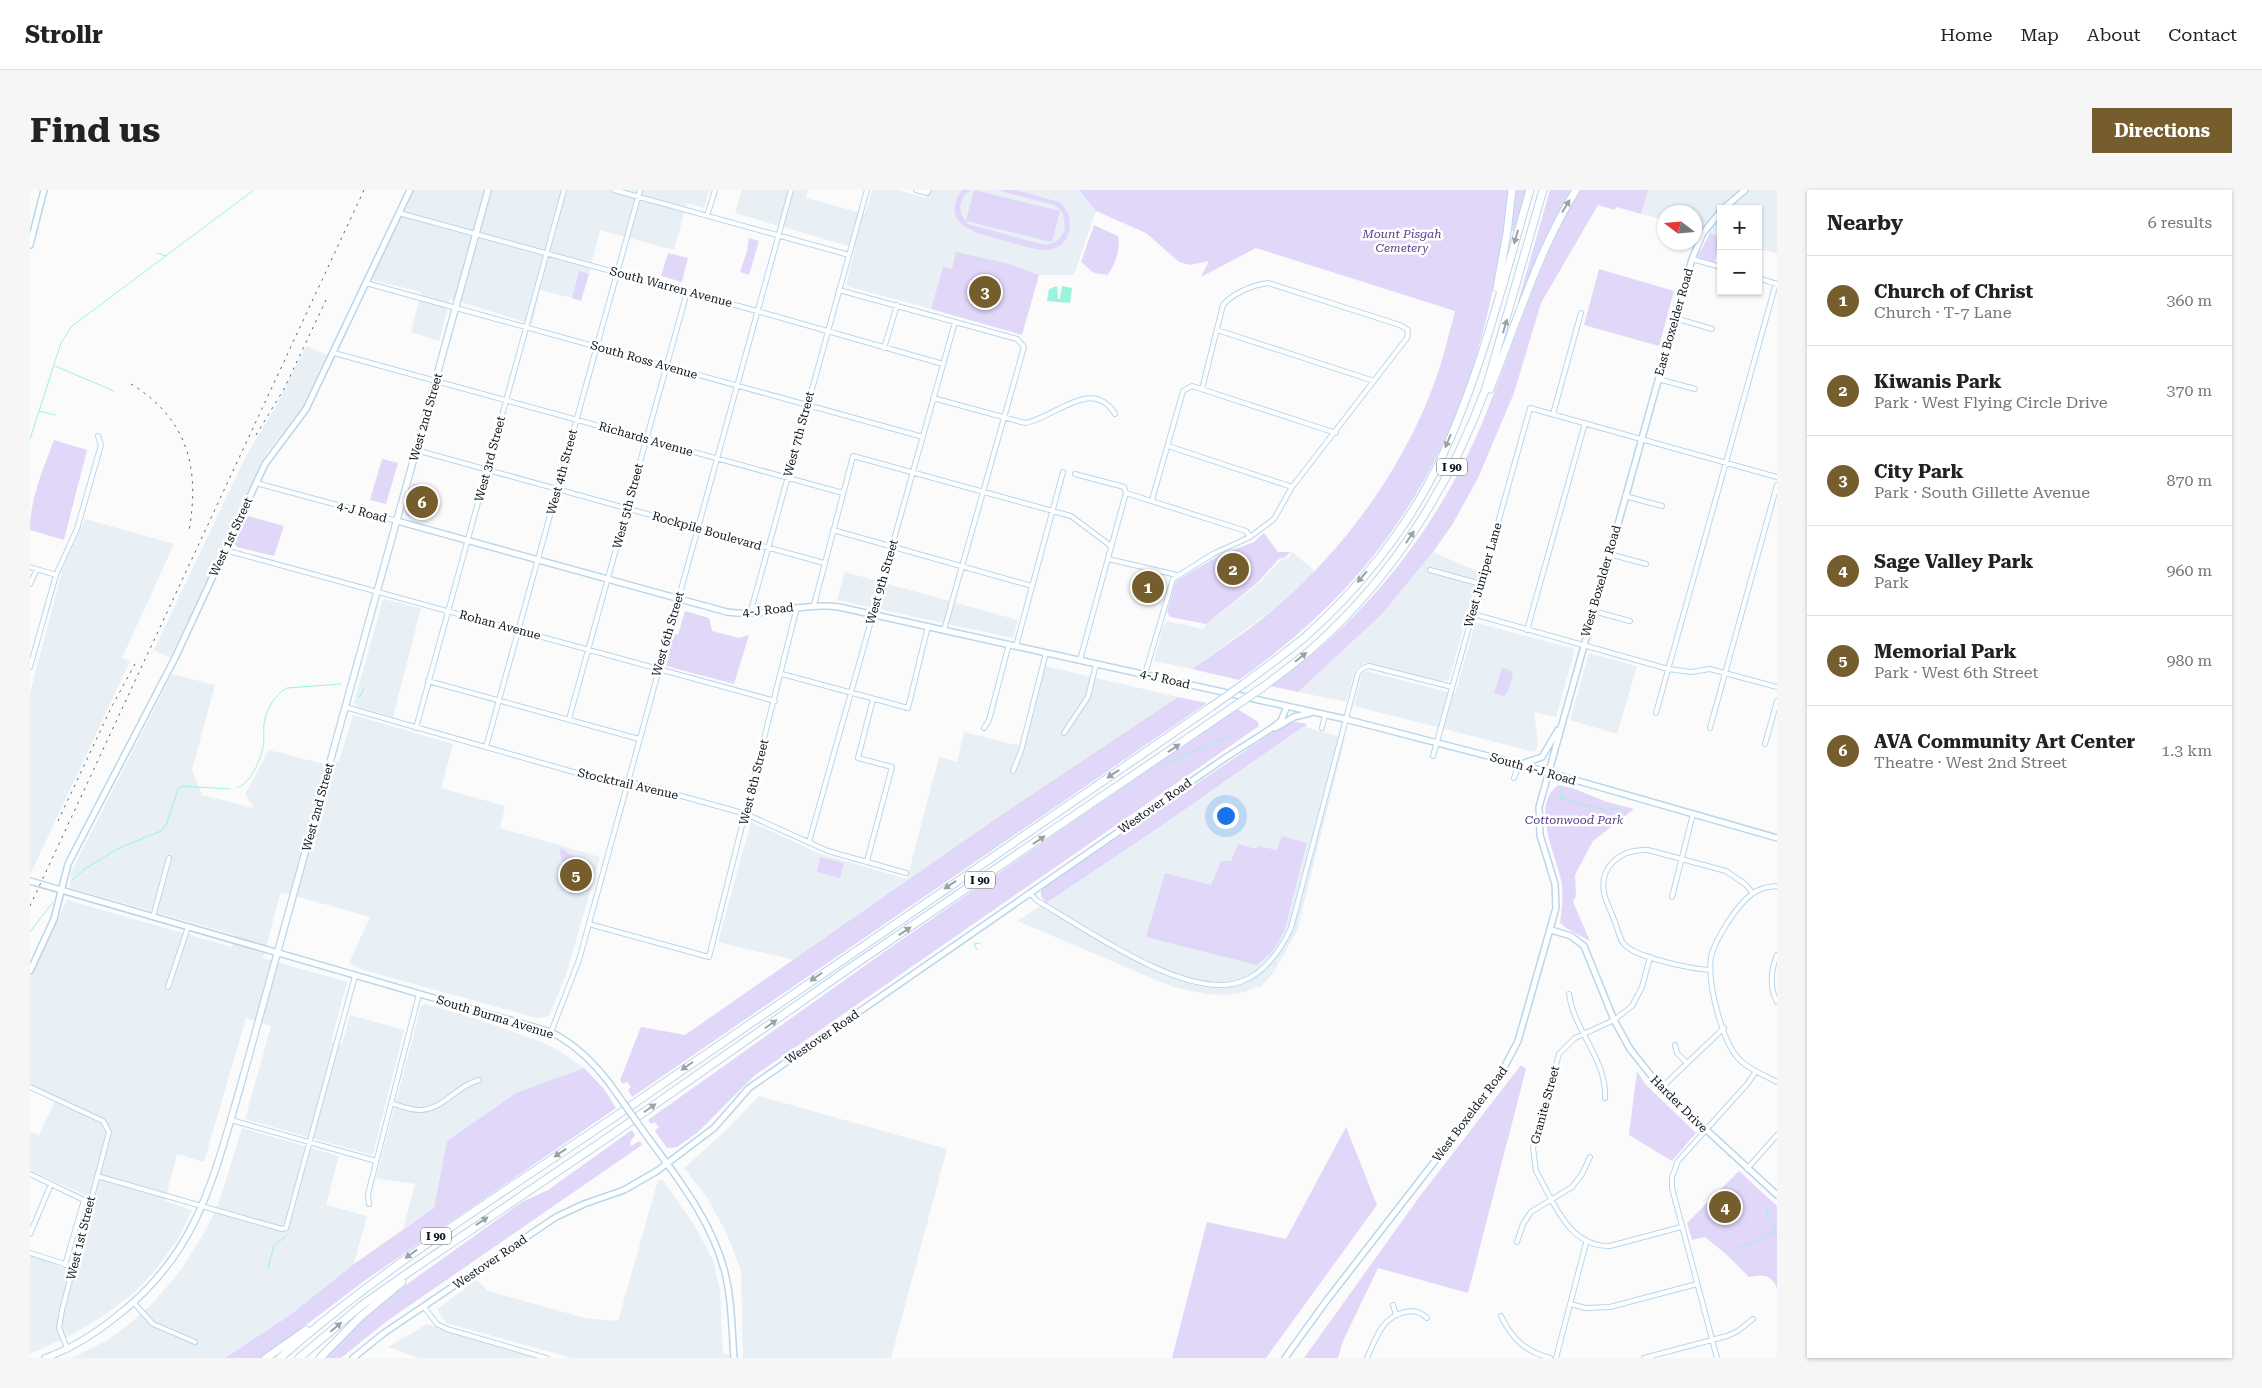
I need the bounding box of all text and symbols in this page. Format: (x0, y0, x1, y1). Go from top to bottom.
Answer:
text: Strollr (25, 21, 103, 49)
text: Home (1940, 24, 1992, 45)
text: Map (2020, 24, 2059, 45)
text: About (2087, 24, 2140, 45)
text: Contact (2168, 24, 2237, 45)
button: Directions (2092, 108, 2232, 153)
text: Find us (30, 110, 160, 151)
one-way arrow (1562, 199, 1571, 212)
north arrow (1657, 205, 1702, 250)
map controls (1717, 205, 1762, 295)
button: + (1717, 205, 1762, 250)
text: Nearby (1827, 211, 1903, 235)
text: 6 results (2148, 213, 2212, 232)
park label: Mount Pisgah Cemetery (1361, 227, 1442, 255)
one-way arrow (1512, 229, 1520, 244)
button: − (1717, 250, 1762, 295)
street label: South Warren Avenue (608, 264, 734, 310)
street label: East Boxelder Road (1652, 266, 1696, 377)
pin: 3 (969, 273, 1001, 311)
text: Church of Christ (1874, 280, 2033, 303)
text: 1 (1839, 291, 1847, 310)
text: 360 m (2166, 291, 2212, 310)
text: Church · T-7 Lane (1874, 303, 2011, 322)
one-way arrow (1501, 318, 1509, 333)
street label: South Ross Avenue (589, 338, 700, 382)
text: Kiwanis Park (1874, 370, 2002, 393)
street label: West 2nd Street (407, 371, 445, 463)
text: 2 (1839, 381, 1847, 400)
text: 370 m (2166, 381, 2212, 400)
street label: West 7th Street (781, 389, 817, 478)
text: Park · West Flying Circle Drive (1874, 393, 2108, 412)
street label: West 3rd Street (472, 414, 508, 503)
street label: Richards Avenue (597, 419, 695, 459)
street label: West 4th Street (544, 427, 580, 516)
one-way arrow (1444, 434, 1452, 448)
road number: I 90 (1437, 458, 1467, 476)
text: City Park (1874, 460, 1964, 483)
street label: West 5th Street (610, 461, 646, 550)
text: 3 (1839, 471, 1847, 490)
text: 870 m (2166, 471, 2212, 490)
pin: 6 (406, 483, 438, 521)
text: Park · South Gillette Avenue (1874, 483, 2090, 502)
street label: West 1st Street (207, 495, 256, 579)
street label: 4-J Road (335, 499, 389, 525)
street label: Rockpile Boulevard (651, 509, 764, 553)
street label: West Juniper Lane (1461, 521, 1505, 629)
street label: West Boxelder Road (1578, 523, 1624, 638)
one-way arrow (1405, 530, 1415, 543)
street label: West 9th Street (863, 537, 901, 626)
pin: 2 (1217, 550, 1249, 588)
text: Sage Valley Park (1874, 550, 2033, 573)
text: 4 (1839, 561, 1847, 580)
text: 960 m (2166, 561, 2212, 580)
pin: 1 (1132, 568, 1164, 606)
one-way arrow (1356, 571, 1367, 584)
text: Park (1874, 573, 1909, 592)
street label: West 6th Street (649, 589, 687, 678)
street label: 4-J Road (742, 600, 794, 620)
street label: Rohan Avenue (458, 607, 543, 643)
text: Memorial Park (1874, 640, 2017, 663)
one-way arrow (1295, 651, 1308, 662)
text: 5 (1839, 651, 1847, 670)
text: 980 m (2166, 651, 2212, 670)
text: Park · West 6th Street (1874, 663, 2039, 682)
street label: 4-J Road (1138, 666, 1192, 692)
text: AVA Community Art Center (1874, 730, 2135, 753)
street label: West 8th Street (737, 737, 772, 826)
text: 6 (1839, 741, 1847, 760)
text: 1.3 km (2161, 741, 2212, 760)
one-way arrow (1167, 743, 1180, 753)
street label: South 4-J Road (1488, 750, 1578, 788)
text: Theatre · West 2nd Street (1874, 753, 2067, 772)
street label: West 2nd Street (299, 761, 337, 853)
street label: Stocktrail Avenue (576, 766, 680, 802)
one-way arrow (1106, 769, 1120, 779)
street label: Westover Road (1116, 775, 1195, 836)
your location (1213, 803, 1239, 829)
park label: Cottonwood Park (1525, 813, 1624, 827)
one-way arrow (1033, 835, 1046, 845)
pin: 5 (560, 856, 592, 894)
road number: I 90 (965, 872, 995, 888)
one-way arrow (943, 880, 957, 890)
one-way arrow (898, 926, 912, 936)
one-way arrow (809, 972, 823, 982)
street label: South Burma Avenue (435, 993, 556, 1042)
street label: Westover Road (782, 1007, 862, 1067)
one-way arrow (765, 1019, 778, 1029)
one-way arrow (680, 1061, 694, 1071)
street label: West Boxelder Road (1430, 1063, 1510, 1164)
street label: Granite Street (1528, 1064, 1562, 1146)
street label: Harder Drive (1648, 1073, 1711, 1136)
one-way arrow (643, 1103, 656, 1113)
one-way arrow (553, 1148, 567, 1158)
pin: 4 (1709, 1188, 1741, 1226)
street label: West 1st Street (64, 1194, 98, 1281)
one-way arrow (475, 1217, 489, 1226)
road number: I 90 (421, 1228, 451, 1244)
street label: Westover Road (450, 1232, 530, 1292)
one-way arrow (404, 1249, 418, 1259)
one-way arrow (329, 1321, 342, 1332)

